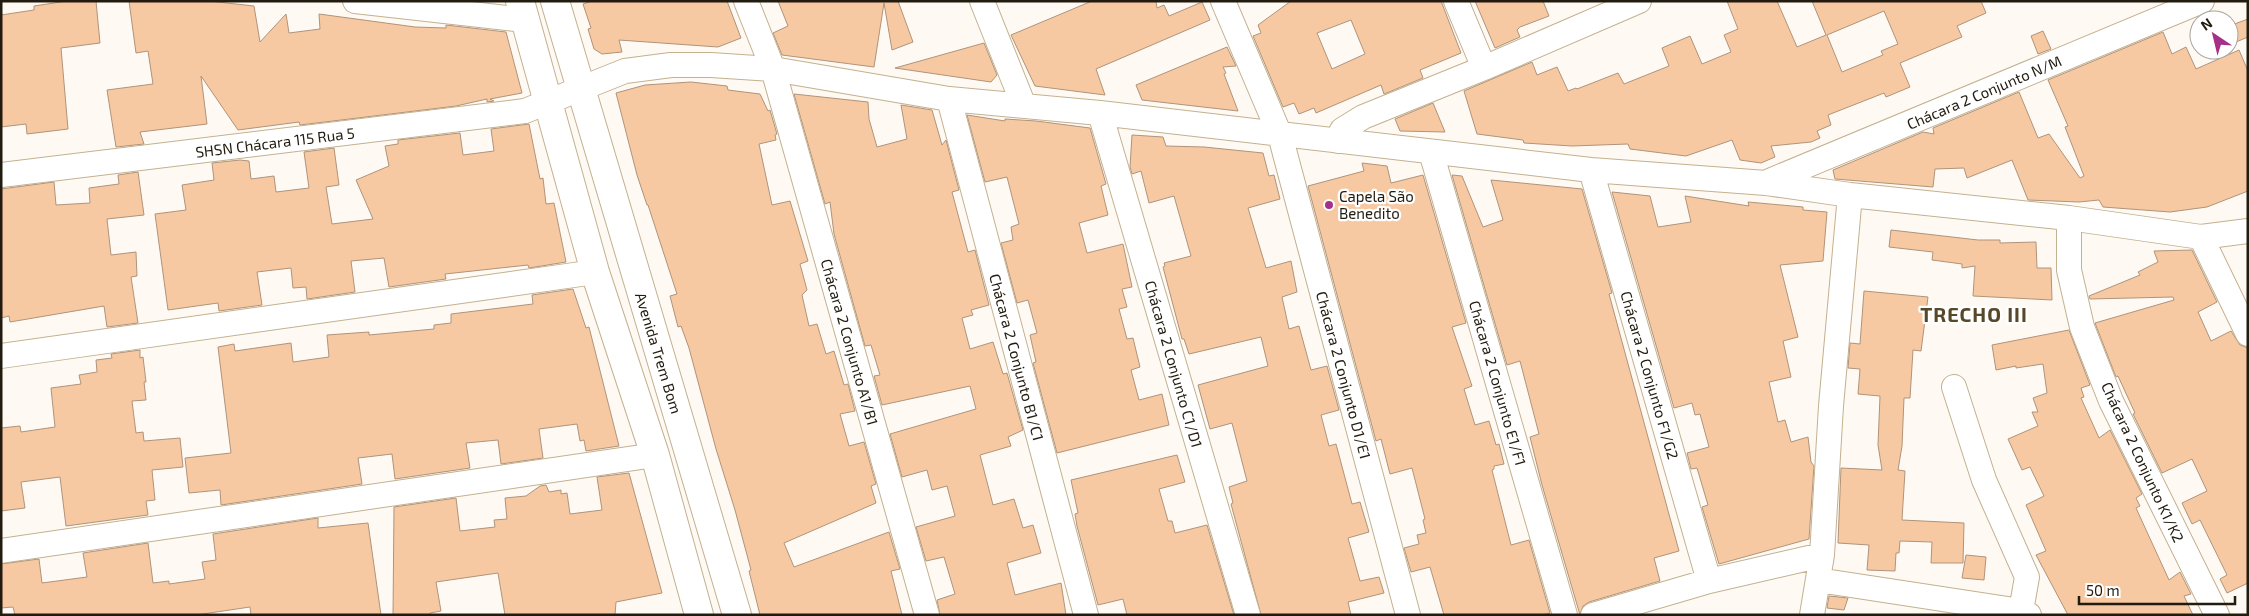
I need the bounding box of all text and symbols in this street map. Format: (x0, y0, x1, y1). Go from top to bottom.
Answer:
north arrow (2189, 10, 2239, 60)
text: N (2197, 14, 2215, 34)
street label: Chácara 2 Conjunto N/M (1904, 51, 2064, 134)
street label: SHSN Chácara 115 Rua 5 (194, 123, 356, 161)
place label: Capela São Benedito (1339, 187, 1414, 222)
marker: Capela São Benedito (1323, 199, 1335, 211)
street label: Chácara 2 Conjunto A1/B1 (817, 257, 882, 428)
street label: Chácara 2 Conjunto B1/C1 (985, 272, 1048, 443)
street label: Chácara 2 Conjunto C1/D1 (1141, 278, 1206, 450)
street label: Chácara 2 Conjunto D1/E1 (1312, 289, 1375, 461)
street label: Chácara 2 Conjunto F1/G2 (1616, 289, 1683, 462)
street label: Avenida Trem Bom (632, 290, 686, 416)
street label: Chácara 2 Conjunto E1/F1 (1465, 298, 1530, 468)
district label: TRECHO III (1920, 302, 2028, 326)
street label: Chácara 2 Conjunto K1/K2 (2097, 379, 2188, 545)
scale bar (2079, 574, 2235, 606)
text: 50 m (2086, 581, 2120, 599)

